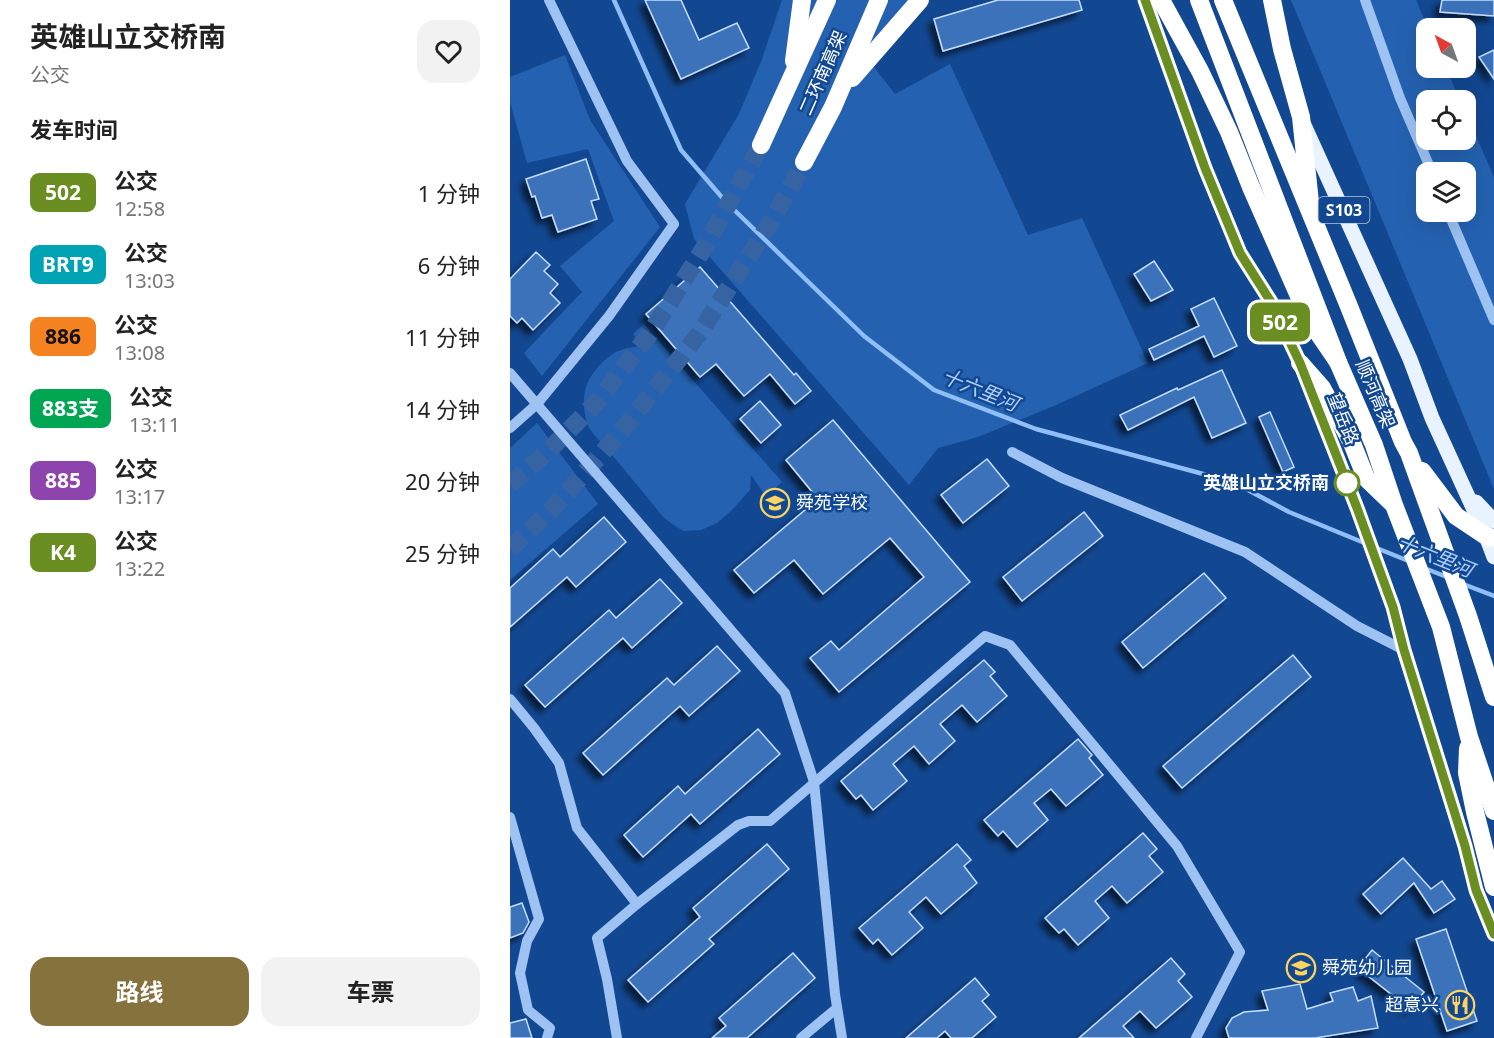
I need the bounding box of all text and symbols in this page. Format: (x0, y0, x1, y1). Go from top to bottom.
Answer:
text: 英雄山立交桥南 (30, 17, 226, 55)
north arrow (1416, 18, 1476, 78)
map controls (1416, 18, 1476, 222)
button: heart (417, 20, 480, 83)
street label: 二环南高架 (793, 27, 851, 119)
text: 公交 (30, 61, 70, 88)
button: locate (1416, 90, 1476, 150)
text: 发车时间 (30, 114, 118, 144)
button: layers (1416, 162, 1476, 222)
text: 公交 (114, 165, 158, 195)
text: 502 (45, 178, 81, 206)
text: 1 分钟 (418, 178, 480, 208)
text: 12:58 (114, 195, 165, 222)
road number: S103 (1318, 197, 1370, 223)
text: 公交 (124, 237, 168, 267)
text: BRT9 (42, 250, 94, 278)
text: 6 分钟 (418, 250, 480, 280)
text: 13:03 (124, 267, 175, 294)
line badge: 502 (1246, 302, 1314, 342)
text: 502 (1262, 308, 1298, 336)
text: 公交 (114, 309, 158, 339)
text: 886 (45, 322, 81, 350)
text: 11 分钟 (405, 322, 480, 352)
text: 13:08 (114, 339, 165, 366)
street label: 顺河高架 (1351, 356, 1401, 431)
water label: 十六里河 (938, 362, 1026, 419)
text: 公交 (129, 381, 173, 411)
street label: 望岳路 (1323, 389, 1365, 448)
text: 883支 (42, 394, 99, 422)
text: 14 分钟 (405, 394, 480, 424)
text: 13:11 (129, 411, 180, 438)
text: 公交 (114, 453, 158, 483)
text: 885 (45, 466, 81, 494)
text: 20 分钟 (405, 466, 480, 496)
place label: 英雄山立交桥南 (1203, 470, 1329, 494)
marker: 英雄山立交桥南 (1334, 470, 1360, 496)
text: 13:17 (114, 483, 165, 510)
school or university icon: 舜苑学校 (759, 487, 791, 519)
place label: 舜苑学校 (796, 490, 868, 514)
text: 公交 (114, 525, 158, 555)
water label: 十六里河 (1393, 528, 1481, 585)
text: K4 (50, 538, 76, 566)
text: 25 分钟 (405, 538, 480, 568)
text: 13:22 (114, 555, 165, 582)
school or university icon: 舜苑幼儿园 (1285, 952, 1317, 984)
place label: 舜苑幼儿园 (1322, 955, 1412, 979)
button: 路线 (30, 957, 249, 1026)
button: 车票 (261, 957, 480, 1026)
restaurant icon: 超意兴 (1444, 989, 1476, 1021)
place label: 超意兴 (1385, 992, 1439, 1016)

